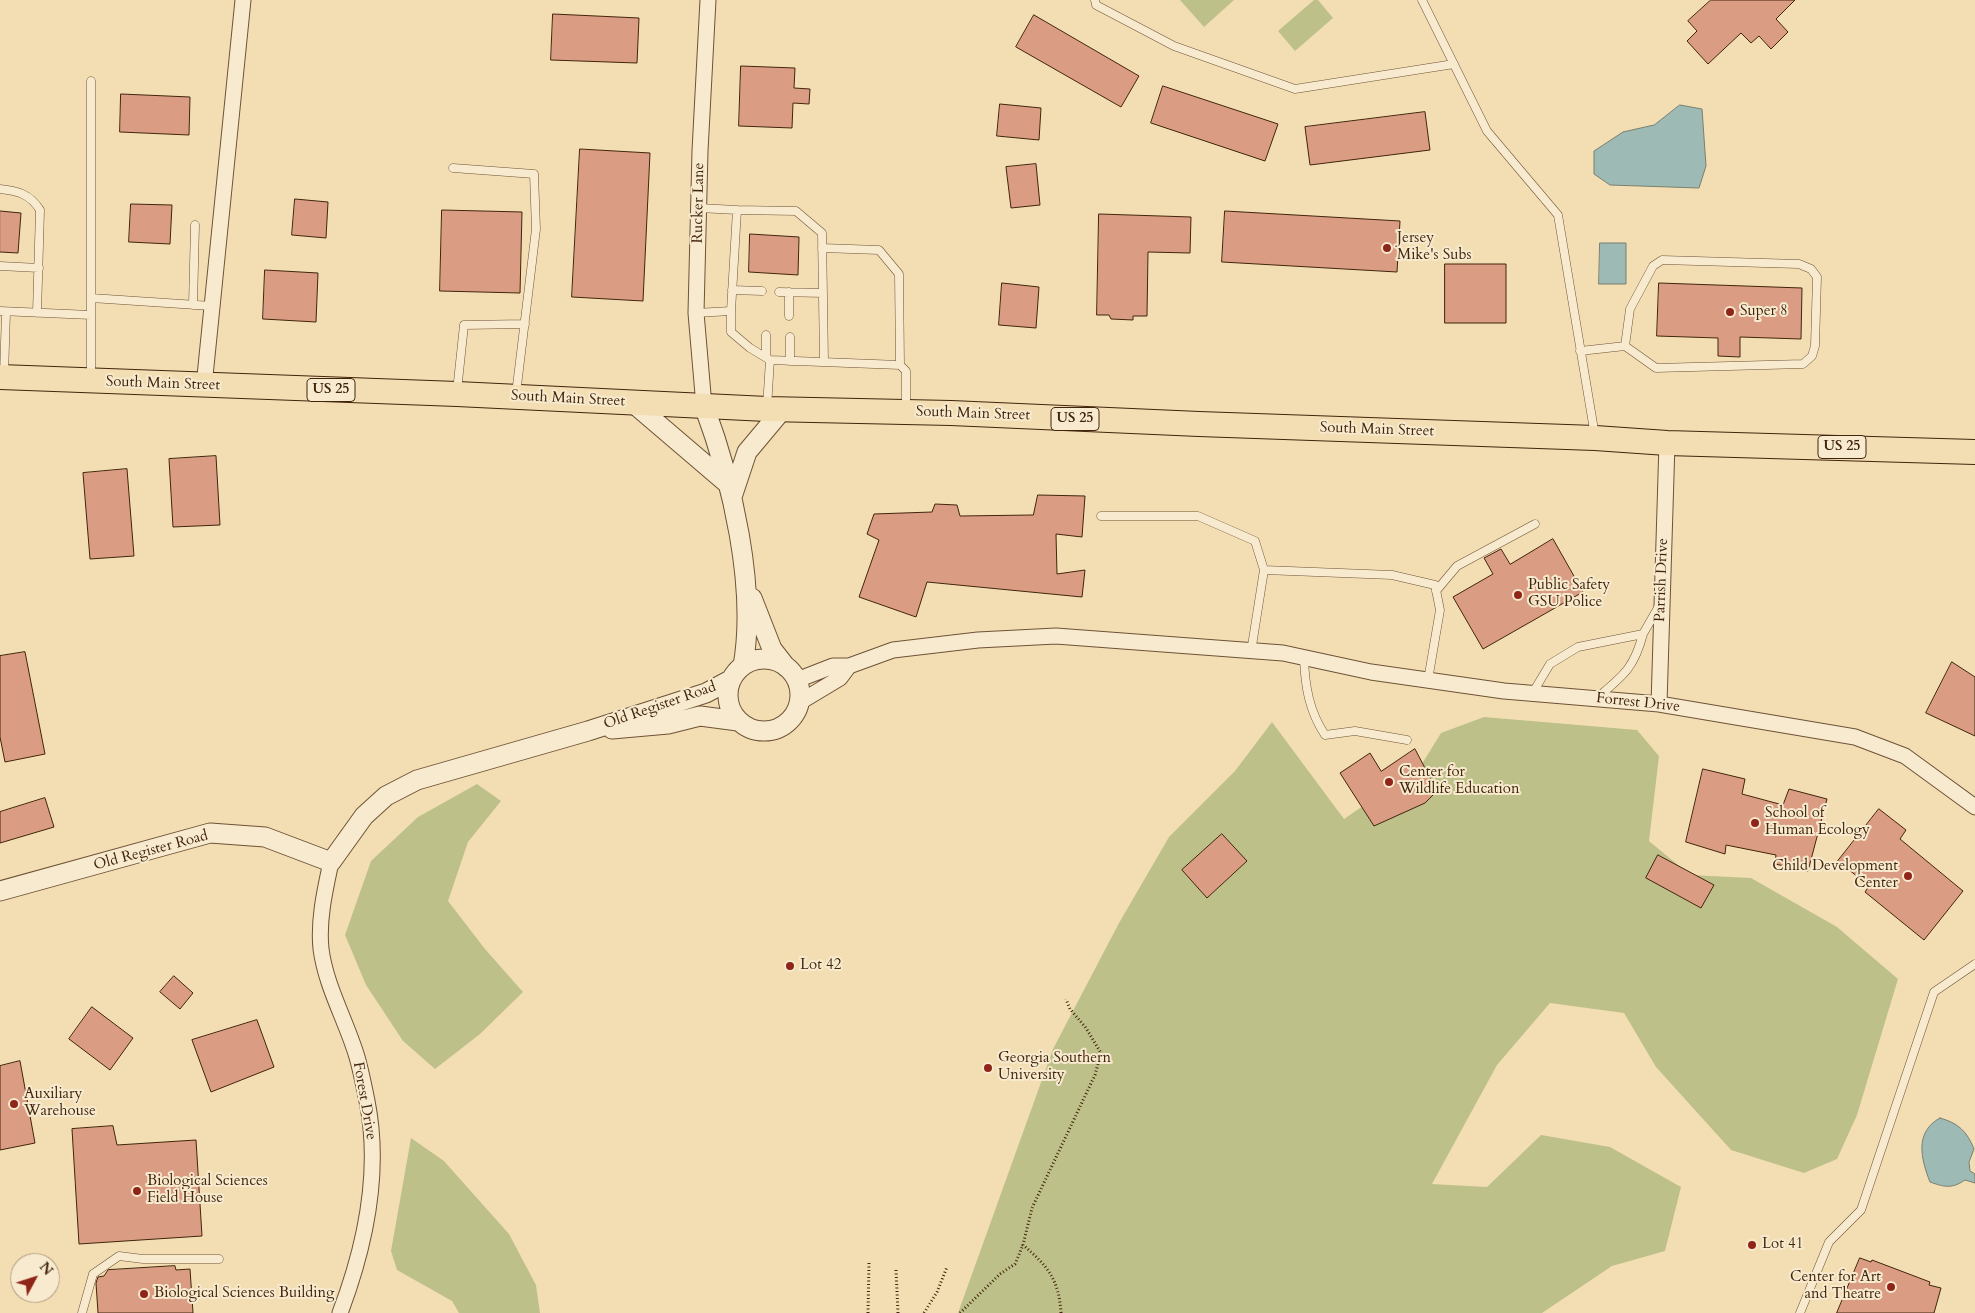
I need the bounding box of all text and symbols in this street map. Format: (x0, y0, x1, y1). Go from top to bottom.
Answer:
street label: Rucker Lane (689, 162, 709, 244)
place label: Jersey Mike's Subs (1397, 230, 1471, 265)
marker: Jersey Mike's Subs (1381, 242, 1393, 254)
place label: Super 8 (1740, 303, 1788, 321)
marker: Super 8 (1724, 306, 1736, 318)
street label: South Main Street (106, 373, 220, 395)
road number: US 25 (307, 378, 355, 402)
street label: South Main Street (510, 387, 626, 411)
street label: South Main Street (916, 403, 1030, 425)
road number: US 25 (1051, 408, 1099, 430)
street label: South Main Street (1320, 419, 1434, 441)
road number: US 25 (1818, 436, 1866, 458)
street label: Parrish Drive (1652, 538, 1672, 622)
place label: Public Safety GSU Police (1528, 577, 1610, 612)
marker: Public Safety GSU Police (1512, 589, 1524, 601)
street label: Old Register Road (601, 678, 719, 734)
street label: Forrest Drive (1595, 690, 1681, 716)
place label: Center for Wildlife Education (1399, 764, 1519, 799)
marker: Center for Wildlife Education (1383, 776, 1395, 788)
place label: School of Human Ecology (1765, 805, 1870, 840)
marker: School of Human Ecology (1749, 817, 1761, 829)
street label: Old Register Road (92, 827, 210, 875)
place label: Child Development Center (1772, 858, 1898, 893)
marker: Child Development Center (1902, 870, 1914, 882)
place label: Lot 42 (800, 957, 841, 975)
marker: Lot 42 (784, 960, 796, 972)
place label: Georgia Southern University (998, 1050, 1111, 1085)
street label: Forest Drive (348, 1061, 380, 1141)
marker: Georgia Southern University (982, 1062, 994, 1074)
place label: Auxiliary Warehouse (24, 1086, 96, 1121)
marker: Auxiliary Warehouse (8, 1098, 20, 1110)
place label: Biological Sciences Field House (147, 1173, 268, 1208)
marker: Biological Sciences Field House (131, 1185, 143, 1197)
place label: Lot 41 (1762, 1236, 1803, 1254)
marker: Lot 41 (1746, 1239, 1758, 1251)
north arrow (10, 1253, 60, 1303)
text: N (35, 1258, 57, 1279)
place label: Center for Art and Theatre (1790, 1269, 1881, 1304)
marker: Center for Art and Theatre (1885, 1281, 1897, 1293)
place label: Biological Sciences Building (154, 1285, 334, 1303)
marker: Biological Sciences Building (138, 1288, 150, 1300)

